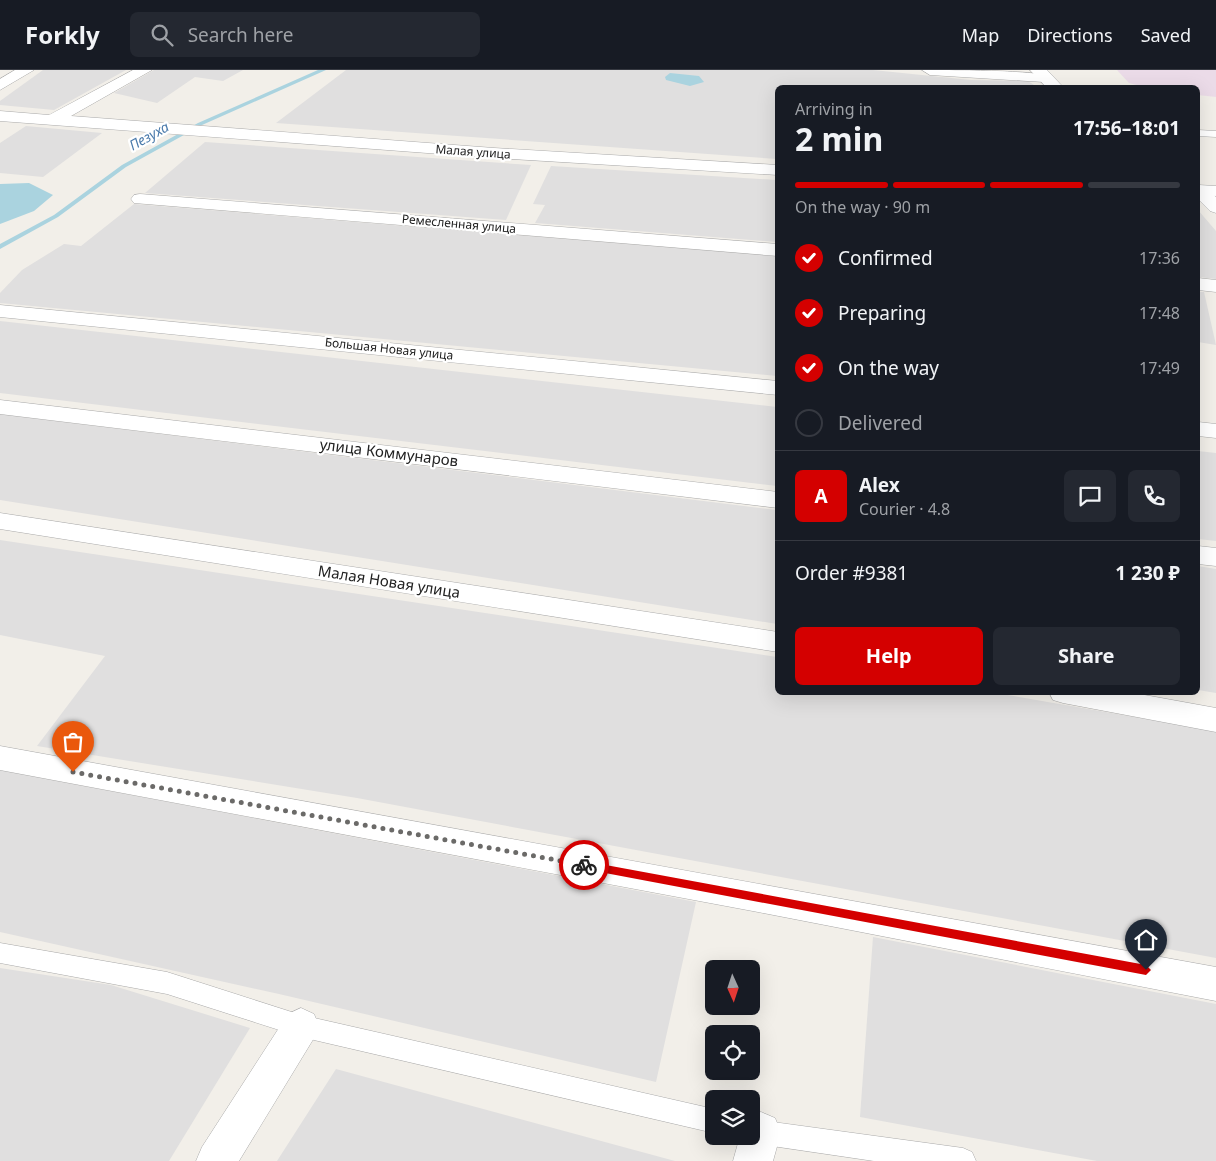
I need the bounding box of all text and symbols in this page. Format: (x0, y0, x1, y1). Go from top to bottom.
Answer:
search box (130, 12, 480, 57)
text: Forkly (25, 18, 100, 51)
icon: search (148, 21, 176, 49)
text: Search here (188, 22, 293, 48)
text: Map (962, 23, 999, 47)
text: Directions (1027, 23, 1113, 47)
text: Saved (1141, 23, 1191, 47)
text: Arriving in (795, 98, 873, 120)
text: 17:56–18:01 (1073, 115, 1180, 141)
water label: Пезуха (125, 117, 172, 154)
text: 2 min (795, 117, 883, 160)
street label: Малая улица (435, 140, 511, 163)
text: On the way · 90 m (795, 196, 930, 218)
street label: Ремесленная улица (401, 210, 517, 237)
icon: check (795, 244, 823, 272)
text: Confirmed (838, 245, 933, 271)
text: 17:36 (1139, 247, 1180, 269)
icon: check (795, 299, 823, 327)
text: Preparing (838, 300, 926, 326)
text: 17:48 (1139, 302, 1180, 324)
street label: Большая Новая улица (324, 333, 454, 364)
icon: check (795, 354, 823, 382)
text: On the way (838, 355, 939, 381)
text: 17:49 (1139, 357, 1180, 379)
text: Delivered (838, 410, 923, 436)
street label: улица Коммунаров (319, 434, 459, 470)
button: chat (1064, 470, 1116, 522)
button: phone (1128, 470, 1180, 522)
text: Alex (859, 472, 900, 498)
text: A (814, 483, 828, 509)
text: Courier · 4.8 (859, 498, 950, 520)
street label: Малая Новая улица (317, 560, 462, 602)
text: Order #9381 (795, 560, 908, 586)
text: 1 230 ₽ (1115, 560, 1180, 586)
button: Help (795, 627, 983, 685)
button: Share (993, 627, 1180, 685)
pin (52, 721, 94, 772)
icon: bag (59, 728, 87, 756)
courier (559, 840, 609, 890)
icon: bike (570, 851, 598, 879)
pin (1125, 919, 1167, 970)
icon: home (1132, 926, 1160, 954)
north arrow (705, 960, 760, 1015)
map controls (705, 960, 760, 1145)
button: locate (705, 1025, 760, 1080)
button: layers (705, 1090, 760, 1145)

